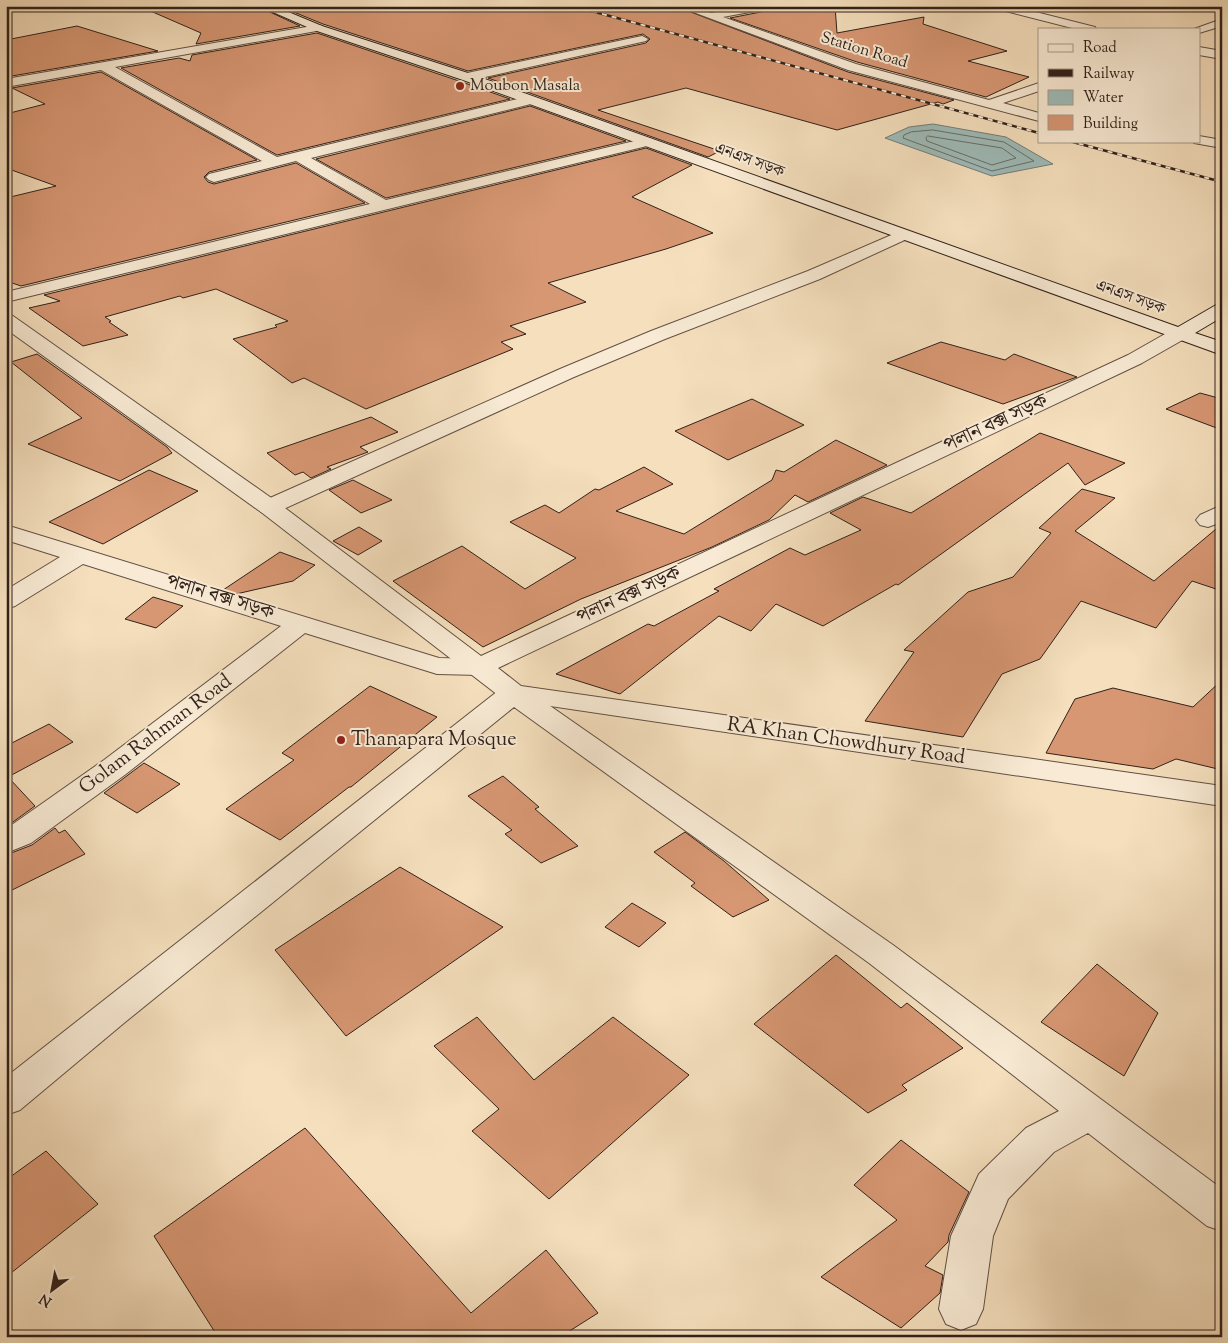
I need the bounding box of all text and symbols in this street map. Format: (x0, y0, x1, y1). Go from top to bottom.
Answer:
street label: Station Road (818, 27, 910, 75)
legend (1038, 28, 1200, 142)
text: Road (1083, 38, 1117, 59)
text: Railway (1083, 64, 1135, 85)
place label: Moubon Masala (470, 75, 581, 98)
marker: Moubon Masala (454, 80, 466, 92)
text: Water (1083, 88, 1124, 109)
text: Building (1083, 114, 1138, 135)
street label: এনএস সড়ক (711, 138, 788, 185)
street label: এনএস সড়ক (1092, 275, 1169, 322)
street label: পলান বক্স সড়ক (939, 387, 1054, 461)
street label: পলান বক্স সড়ক (572, 559, 687, 633)
street label: পলান বক্স সড়ক (162, 568, 279, 628)
street label: Golam Rahman Road (73, 668, 239, 802)
street label: RA Khan Chowdhury Road (725, 711, 967, 773)
place label: Thanapara Mosque (351, 726, 517, 755)
marker: Thanapara Mosque (335, 734, 347, 746)
north arrow (28, 1266, 78, 1316)
text: N (36, 1288, 56, 1311)

